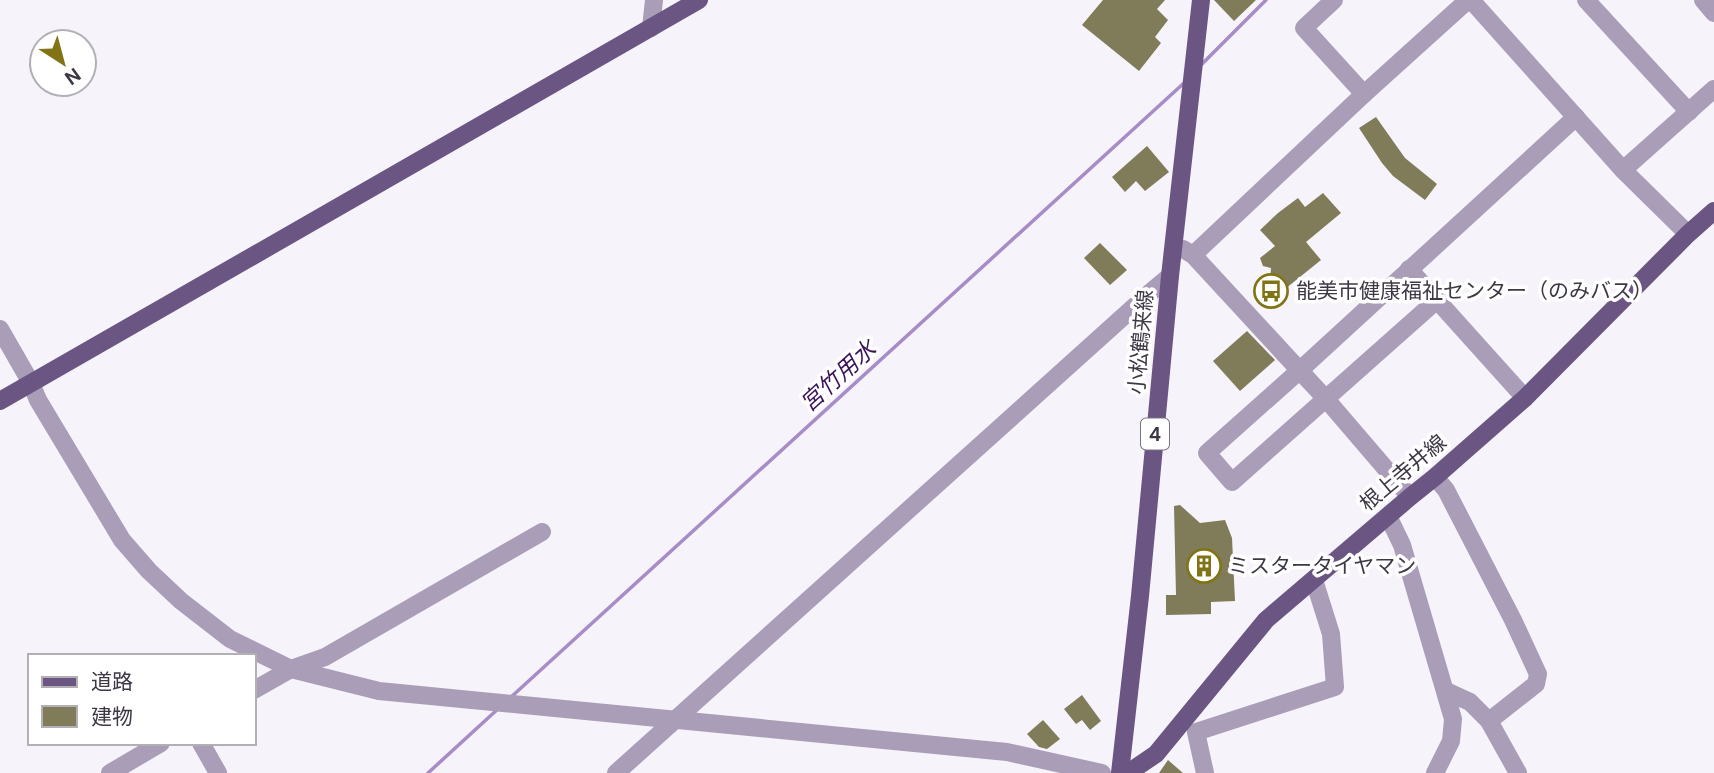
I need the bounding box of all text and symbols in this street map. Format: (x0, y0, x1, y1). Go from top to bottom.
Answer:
north arrow (28, 28, 98, 98)
text: N (60, 62, 86, 91)
bus stop icon: 能美市健康福祉センター（のみバス） (1252, 272, 1290, 310)
place label: 能美市健康福祉センター（のみバス） (1296, 277, 1653, 305)
street label: 小松鶴来線 (1122, 288, 1160, 396)
water label: 宮竹用水 (794, 332, 884, 418)
road number: 4 (1141, 418, 1169, 449)
street label: 根上寺井線 (1354, 429, 1452, 517)
building icon: ミスタータイヤマン (1185, 547, 1223, 585)
place label: ミスタータイヤマン (1228, 552, 1416, 580)
legend (28, 654, 256, 745)
text: 道路 (91, 668, 133, 696)
text: 建物 (91, 703, 133, 731)

